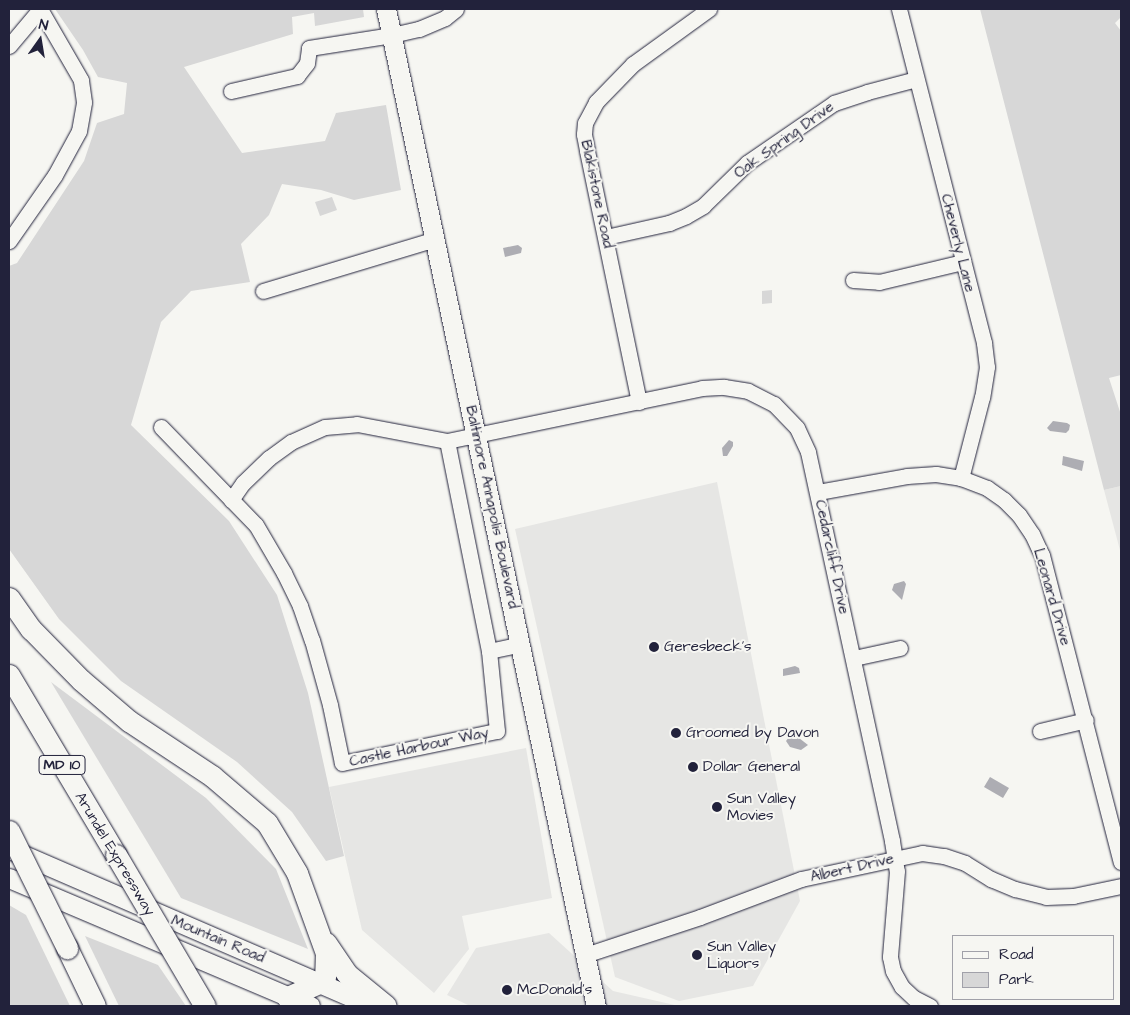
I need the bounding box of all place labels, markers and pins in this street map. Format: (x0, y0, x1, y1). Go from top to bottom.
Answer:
place label: Geresbeck's (664, 638, 752, 656)
marker: Geresbeck's (648, 641, 660, 653)
place label: Groomed by Davon (686, 724, 819, 742)
marker: Groomed by Davon (670, 727, 682, 739)
place label: Dollar General (703, 758, 800, 776)
marker: Dollar General (687, 761, 699, 773)
place label: Sun Valley Movies (727, 789, 796, 824)
marker: Sun Valley Movies (711, 801, 723, 813)
place label: Sun Valley Liquors (707, 937, 776, 972)
marker: Sun Valley Liquors (691, 949, 703, 961)
place label: McDonald's (517, 981, 592, 999)
marker: McDonald's (501, 984, 513, 996)

